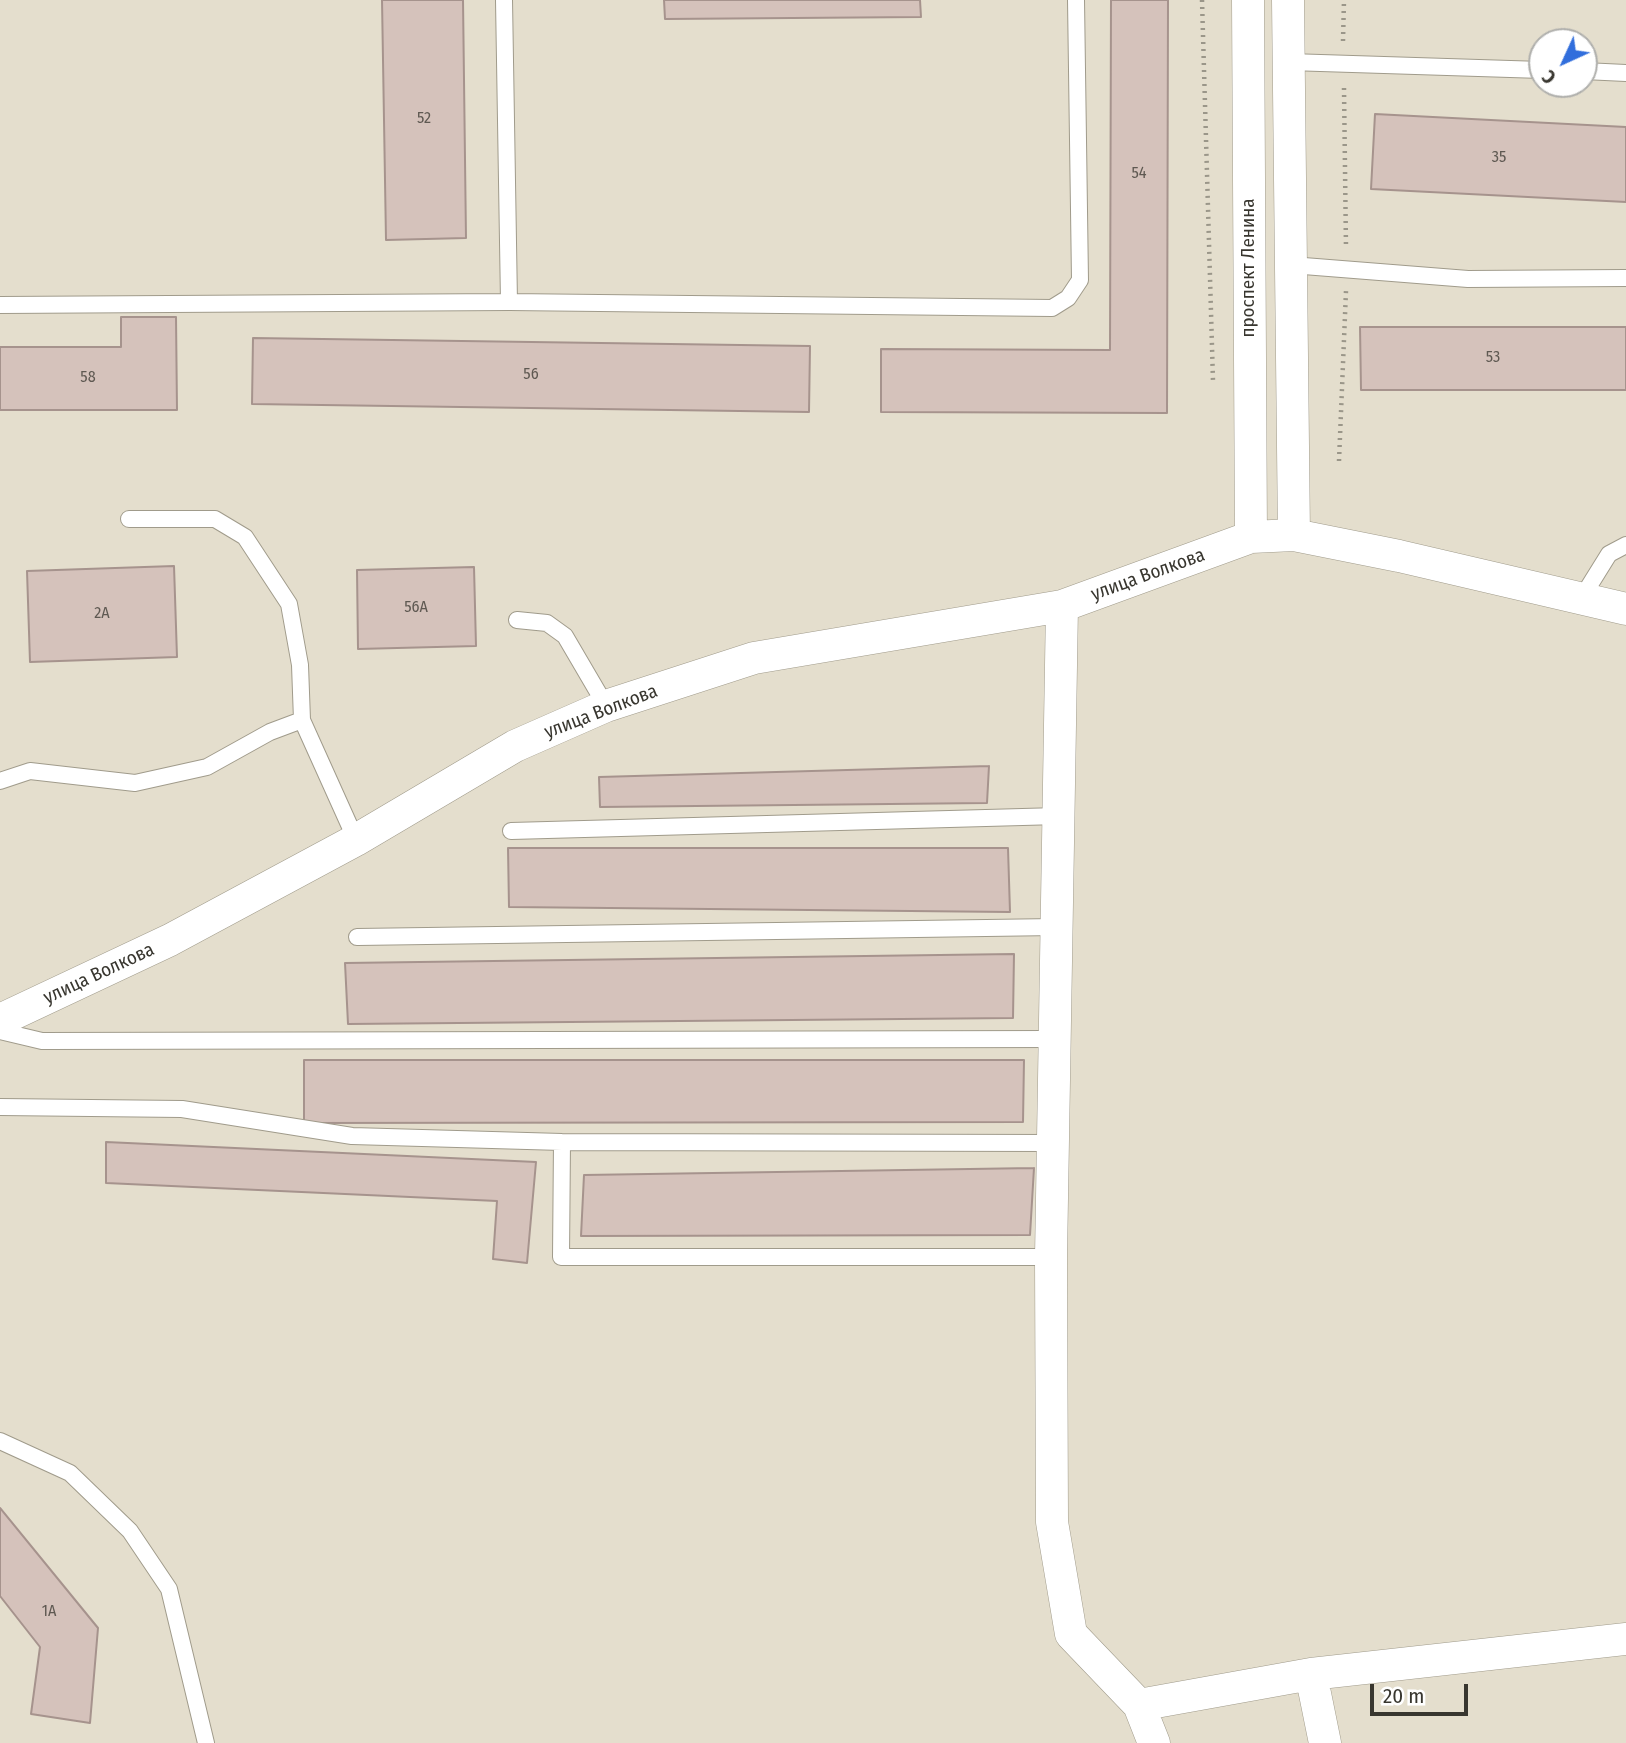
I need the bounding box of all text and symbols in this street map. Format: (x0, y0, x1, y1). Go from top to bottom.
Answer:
north arrow (1528, 28, 1598, 98)
text: С (1538, 65, 1561, 88)
house number: 52 (417, 109, 431, 129)
house number: 35 (1492, 148, 1506, 168)
house number: 54 (1131, 164, 1147, 184)
street label: проспект Ленина (1238, 198, 1260, 338)
house number: 53 (1486, 348, 1500, 368)
house number: 56 (523, 365, 539, 385)
house number: 58 (80, 368, 96, 388)
street label: улица Волкова (1088, 544, 1208, 606)
house number: 56А (404, 598, 428, 618)
house number: 2А (94, 604, 110, 624)
street label: улица Волкова (541, 680, 661, 744)
street label: улица Волкова (40, 938, 158, 1010)
house number: 1А (42, 1602, 56, 1622)
scale bar (1374, 1670, 1472, 1714)
text: 20 m (1383, 1683, 1424, 1709)

